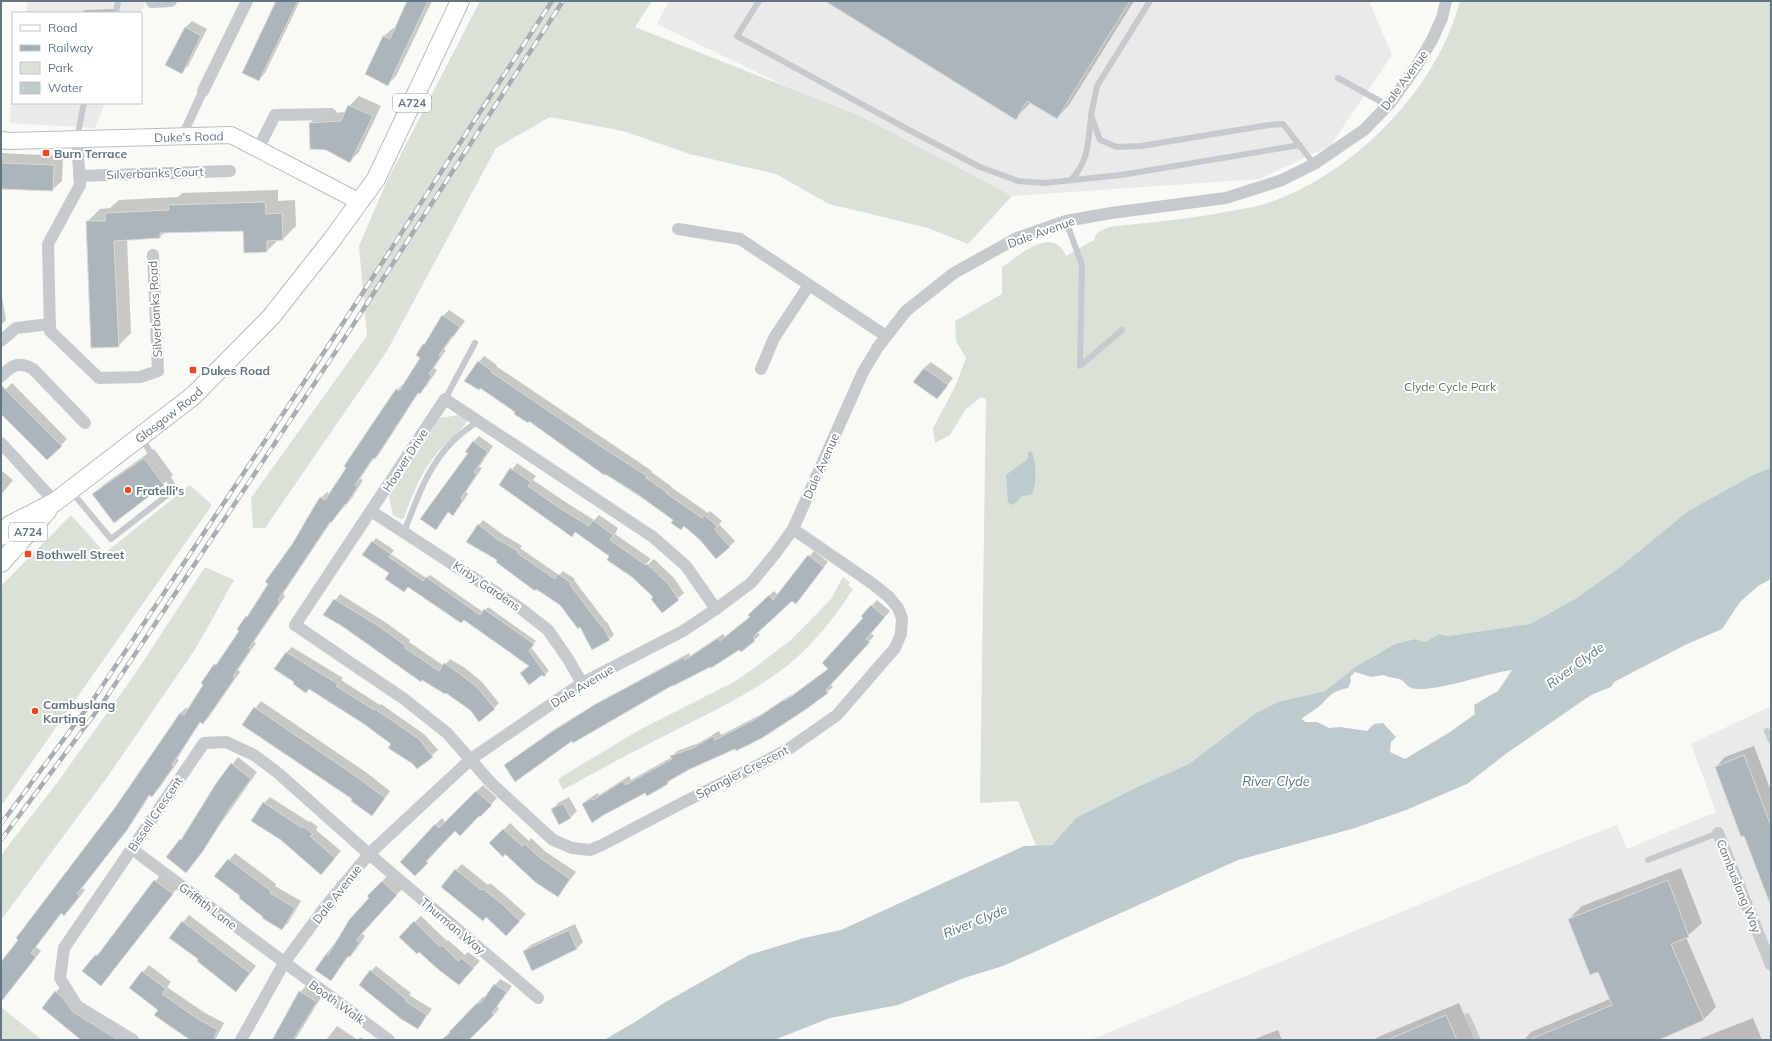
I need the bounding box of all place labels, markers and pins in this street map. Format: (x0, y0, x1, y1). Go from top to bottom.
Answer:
place label: Burn Terrace (54, 146, 127, 161)
marker: Burn Terrace (41, 148, 51, 158)
place label: Dukes Road (201, 363, 270, 378)
marker: Dukes Road (188, 365, 198, 375)
place label: Fratelli's (136, 483, 184, 498)
marker: Fratelli's (123, 485, 133, 495)
place label: Bothwell Street (36, 547, 125, 562)
marker: Bothwell Street (23, 549, 33, 559)
place label: Cambuslang Karting (43, 697, 115, 726)
marker: Cambuslang Karting (30, 706, 40, 716)

